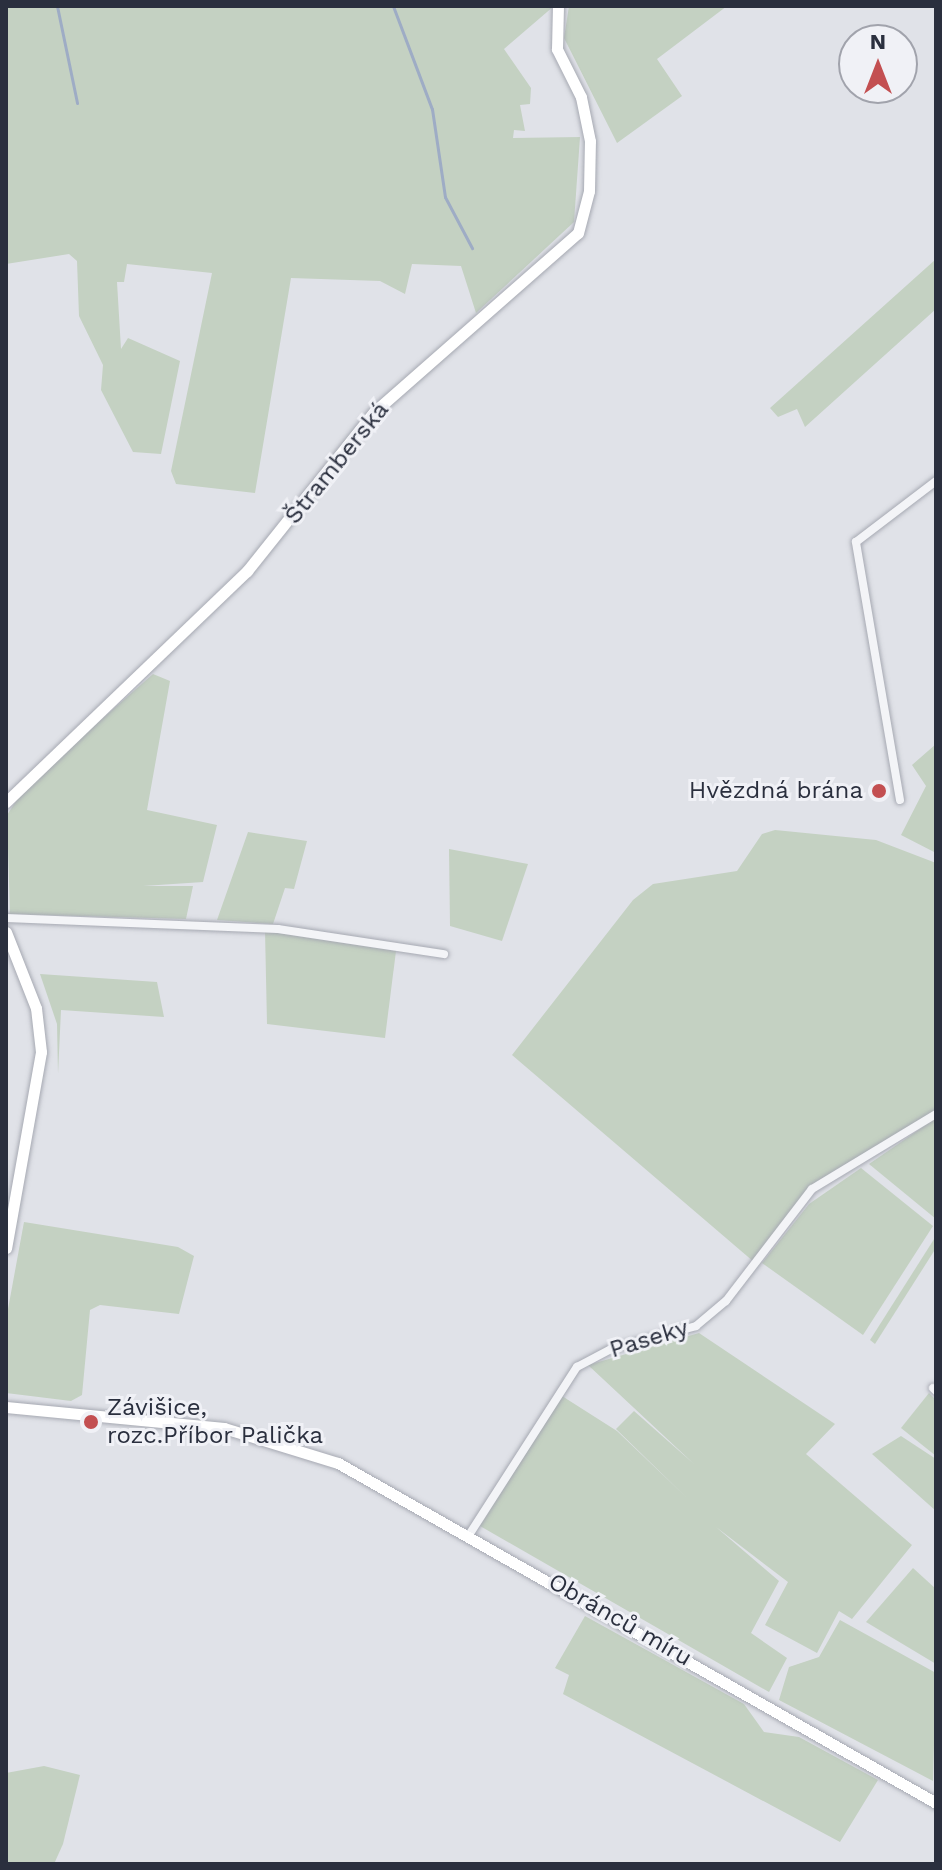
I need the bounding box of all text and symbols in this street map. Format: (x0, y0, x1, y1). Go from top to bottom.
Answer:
north arrow (838, 24, 918, 104)
text: N (870, 29, 886, 54)
street label: Štramberská (279, 396, 395, 530)
place label: Hvězdná brána (688, 777, 863, 805)
marker: Hvězdná brána (870, 782, 888, 800)
street label: Paseky (606, 1313, 692, 1365)
place label: Závišice, rozc.Příbor Palička (107, 1394, 324, 1450)
marker: Závišice, rozc.Příbor Palička (82, 1413, 100, 1431)
street label: Obránců míru (543, 1567, 697, 1673)

